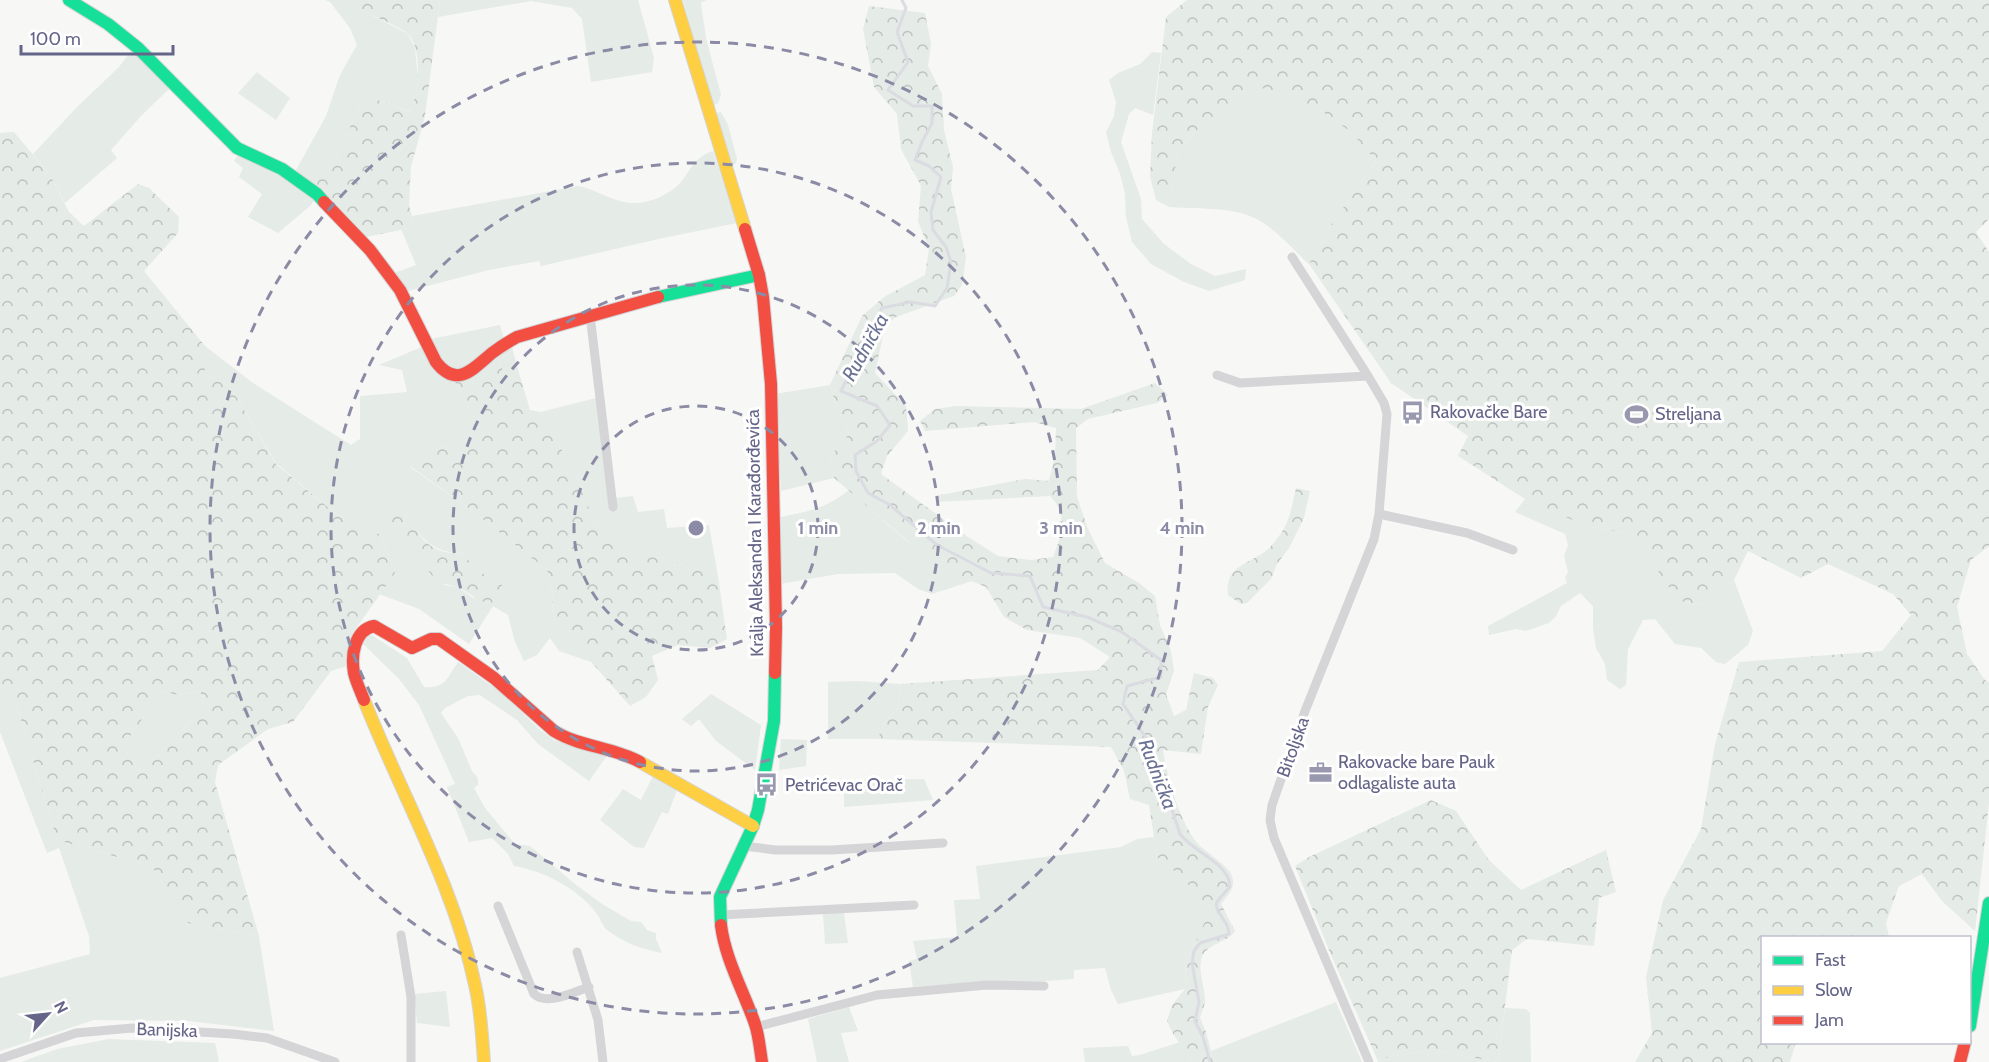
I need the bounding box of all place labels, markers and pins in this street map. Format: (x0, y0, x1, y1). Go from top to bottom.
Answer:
bus stop icon: Rakovačke Bare (1399, 399, 1425, 425)
place label: Rakovačke Bare (1430, 401, 1547, 423)
sports icon: Streljana (1624, 401, 1650, 427)
place label: Streljana (1655, 403, 1722, 425)
centre of rings (686, 518, 706, 538)
place label: Rakovacke bare Pauk odlagaliste auta (1338, 751, 1496, 794)
office icon: Rakovacke bare Pauk odlagaliste auta (1307, 759, 1333, 785)
bus stop icon: Petrićevac Orač (754, 772, 780, 798)
place label: Petrićevac Orač (785, 774, 903, 796)

